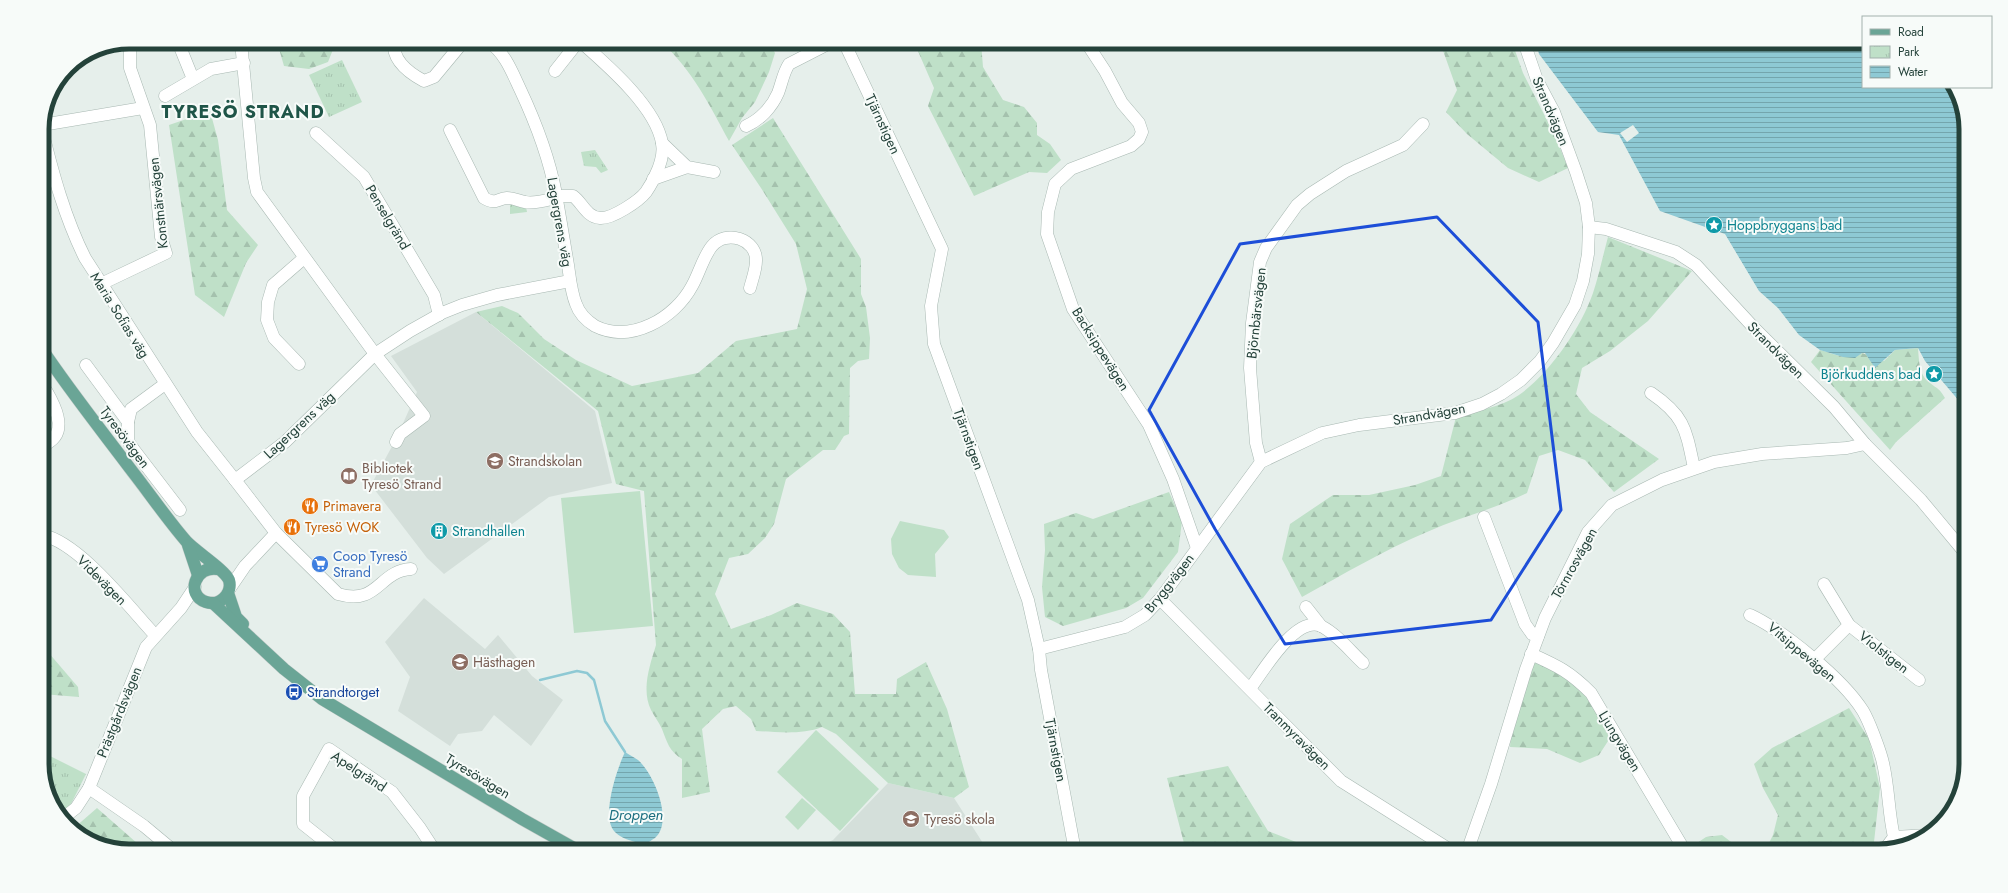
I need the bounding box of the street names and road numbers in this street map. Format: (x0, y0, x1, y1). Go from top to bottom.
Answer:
street label: Strandvägen (1527, 73, 1575, 149)
street label: Tjärnstigen (860, 91, 906, 157)
street label: Konstnärsvägen (143, 156, 173, 250)
street label: Lagergrens väg (542, 176, 578, 268)
street label: Penselgränd (361, 181, 415, 253)
street label: Björnbärsvägen (1241, 266, 1271, 360)
street label: Maria Sofias väg (86, 268, 154, 362)
street label: Backsippevägen (1067, 303, 1135, 395)
street label: Strandvägen (1743, 317, 1809, 383)
street label: Lagergrens väg (259, 387, 339, 463)
street label: Strandvägen (1391, 398, 1467, 430)
street label: Tyresövägen (95, 402, 155, 472)
street label: Tjärnstigen (949, 405, 989, 473)
street label: Törnrosvägen (1546, 524, 1602, 602)
street label: Bryggvägen (1139, 549, 1199, 617)
street label: Videvägen (73, 551, 131, 609)
street label: Vitsippevägen (1763, 617, 1841, 687)
street label: Violstigen (1855, 626, 1913, 678)
street label: Prästgårdsvägen (92, 663, 146, 761)
street label: Tranmyravägen (1259, 698, 1335, 774)
street label: Ljungvägen (1594, 707, 1646, 775)
street label: Tjärnstigen (1040, 717, 1072, 783)
street label: Apelgränd (327, 746, 391, 796)
street label: Tyresövägen (442, 749, 514, 803)

